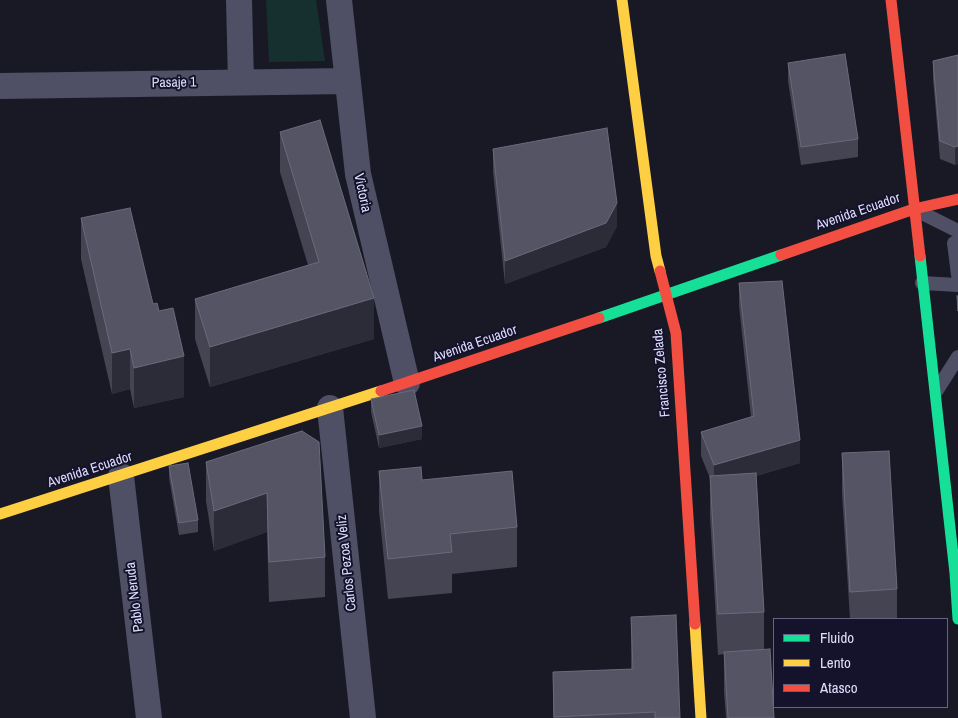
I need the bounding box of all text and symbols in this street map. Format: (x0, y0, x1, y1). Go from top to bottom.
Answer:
street label: Pasaje 1 (152, 74, 196, 92)
street label: Victoria (350, 172, 374, 214)
street label: Avenida Ecuador (814, 190, 902, 234)
street label: Avenida Ecuador (431, 322, 519, 366)
street label: Francisco Zelada (650, 328, 674, 418)
street label: Avenida Ecuador (46, 448, 134, 492)
street label: Carlos Pezoa Veliz (334, 514, 360, 612)
street label: Pablo Neruda (122, 561, 148, 633)
legend (773, 618, 948, 708)
text: Fluido (820, 627, 854, 648)
text: Lento (820, 652, 851, 673)
text: Atasco (820, 677, 858, 698)

